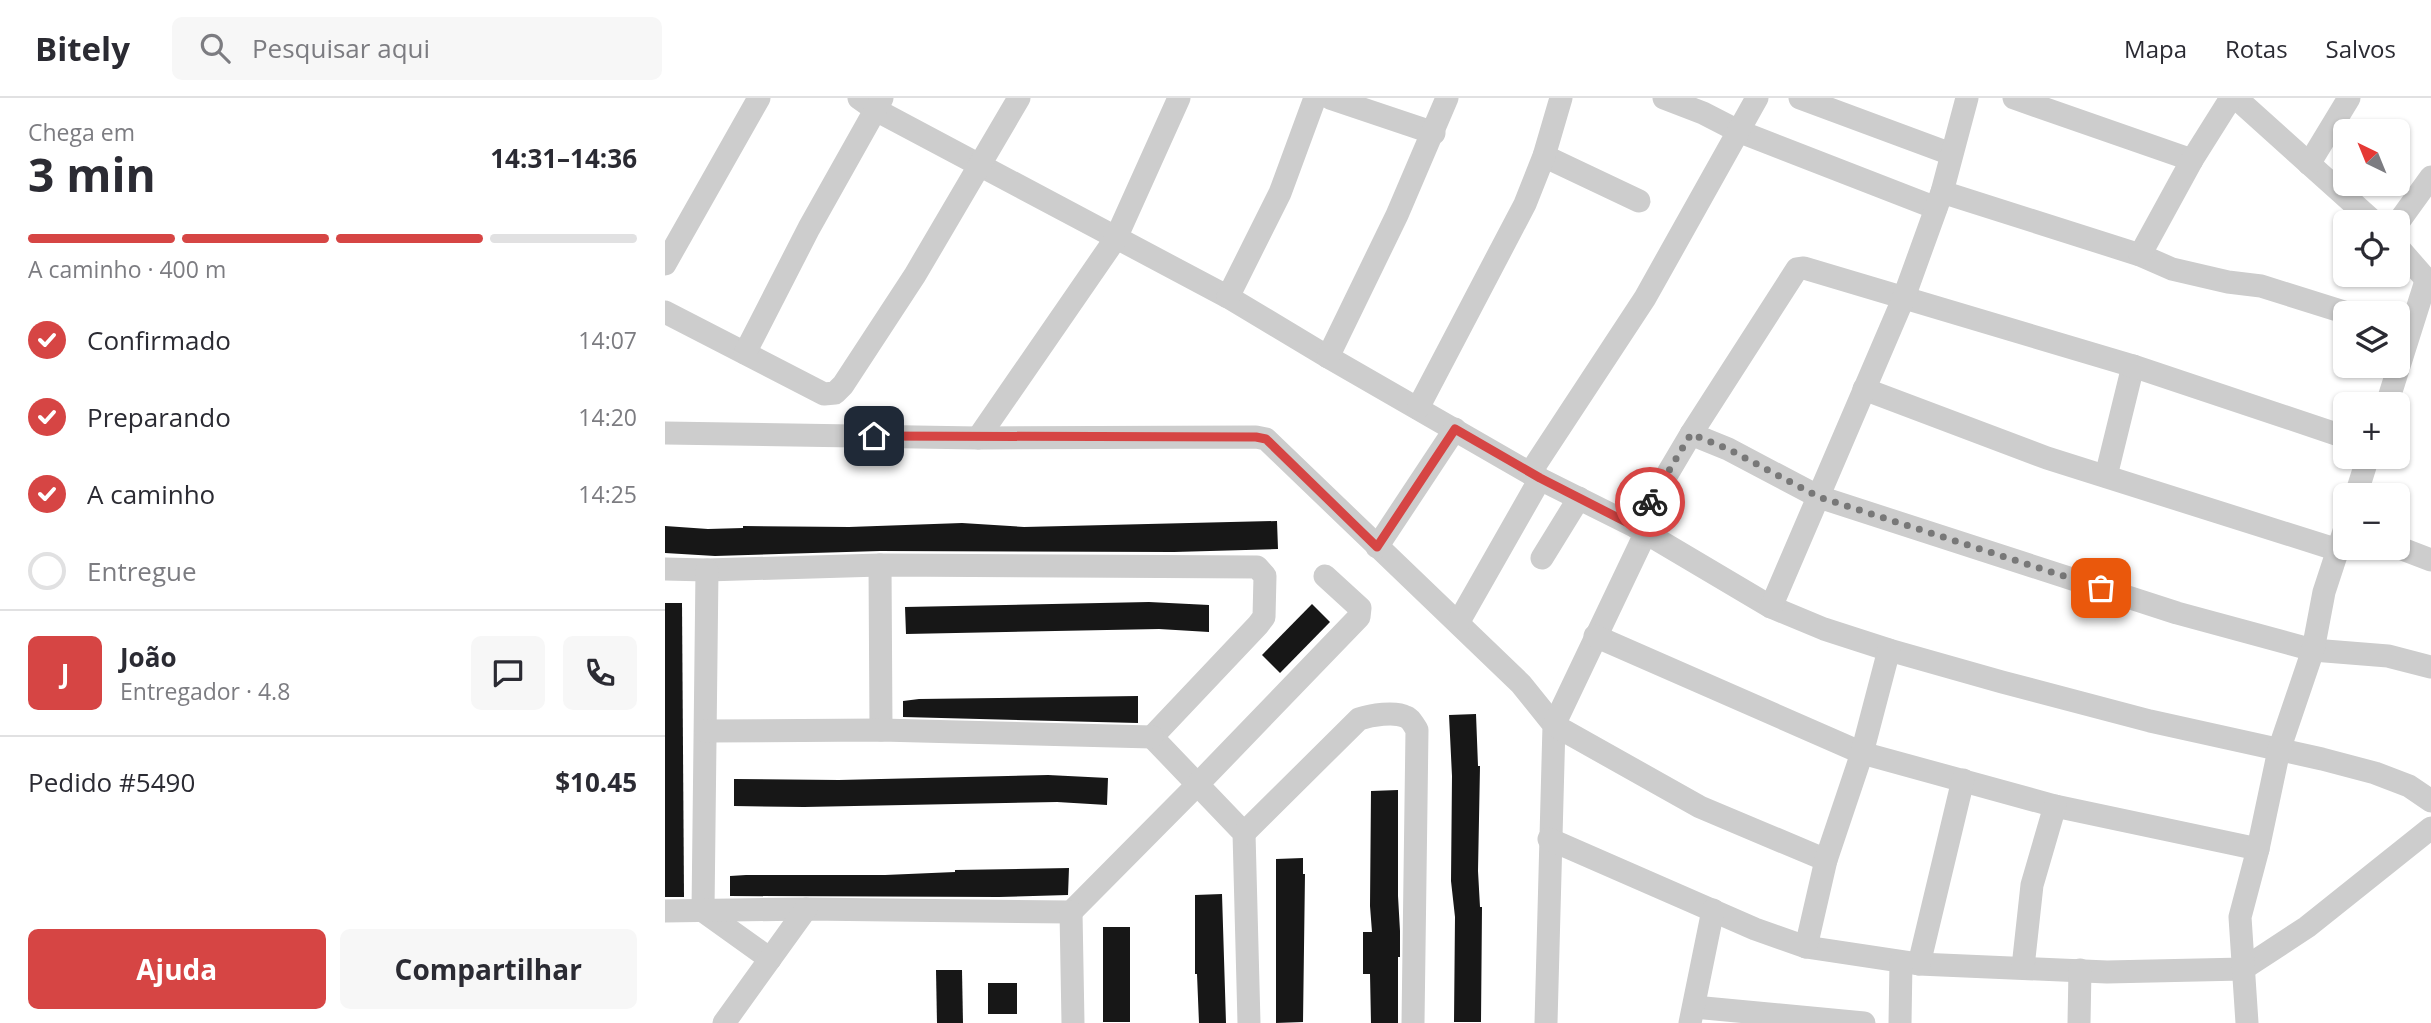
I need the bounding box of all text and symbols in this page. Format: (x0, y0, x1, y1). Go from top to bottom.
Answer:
search box (172, 17, 662, 80)
text: Bitely (35, 26, 130, 71)
icon: search (196, 29, 234, 67)
text: Pesquisar aqui (252, 30, 430, 66)
text: Mapa (2124, 32, 2187, 65)
text: Rotas (2225, 32, 2288, 65)
text: Salvos (2326, 32, 2396, 65)
text: Chega em (28, 116, 135, 148)
north arrow (2333, 119, 2410, 196)
map controls (2333, 119, 2410, 560)
text: 14:31–14:36 (490, 140, 637, 176)
text: 3 min (28, 143, 156, 205)
button: locate (2333, 210, 2410, 287)
text: A caminho · 400 m (28, 253, 226, 285)
button: layers (2333, 301, 2410, 378)
icon: check (28, 321, 66, 359)
text: Confirmado (87, 322, 231, 358)
text: 14:07 (578, 324, 637, 356)
button: + (2333, 392, 2410, 469)
icon: check (28, 398, 66, 436)
text: Preparando (87, 399, 231, 435)
text: 14:20 (578, 401, 637, 433)
pin (844, 406, 904, 466)
icon: home (855, 417, 893, 455)
courier (1615, 467, 1685, 537)
icon: check (28, 475, 66, 513)
text: A caminho (87, 476, 215, 512)
text: 14:25 (578, 478, 637, 510)
icon: bike (1631, 483, 1669, 521)
button: − (2333, 483, 2410, 560)
text: Entregue (87, 553, 197, 589)
pin (2071, 558, 2131, 618)
icon: bag (2082, 569, 2120, 607)
button: chat (471, 636, 545, 710)
button: phone (563, 636, 637, 710)
text: João (120, 639, 177, 675)
text: J (61, 655, 69, 691)
text: Entregador · 4.8 (120, 675, 290, 707)
text: Pedido #5490 (28, 764, 195, 800)
text: $10.45 (555, 764, 637, 800)
button: Ajuda (28, 929, 326, 1009)
button: Compartilhar (340, 929, 637, 1009)

